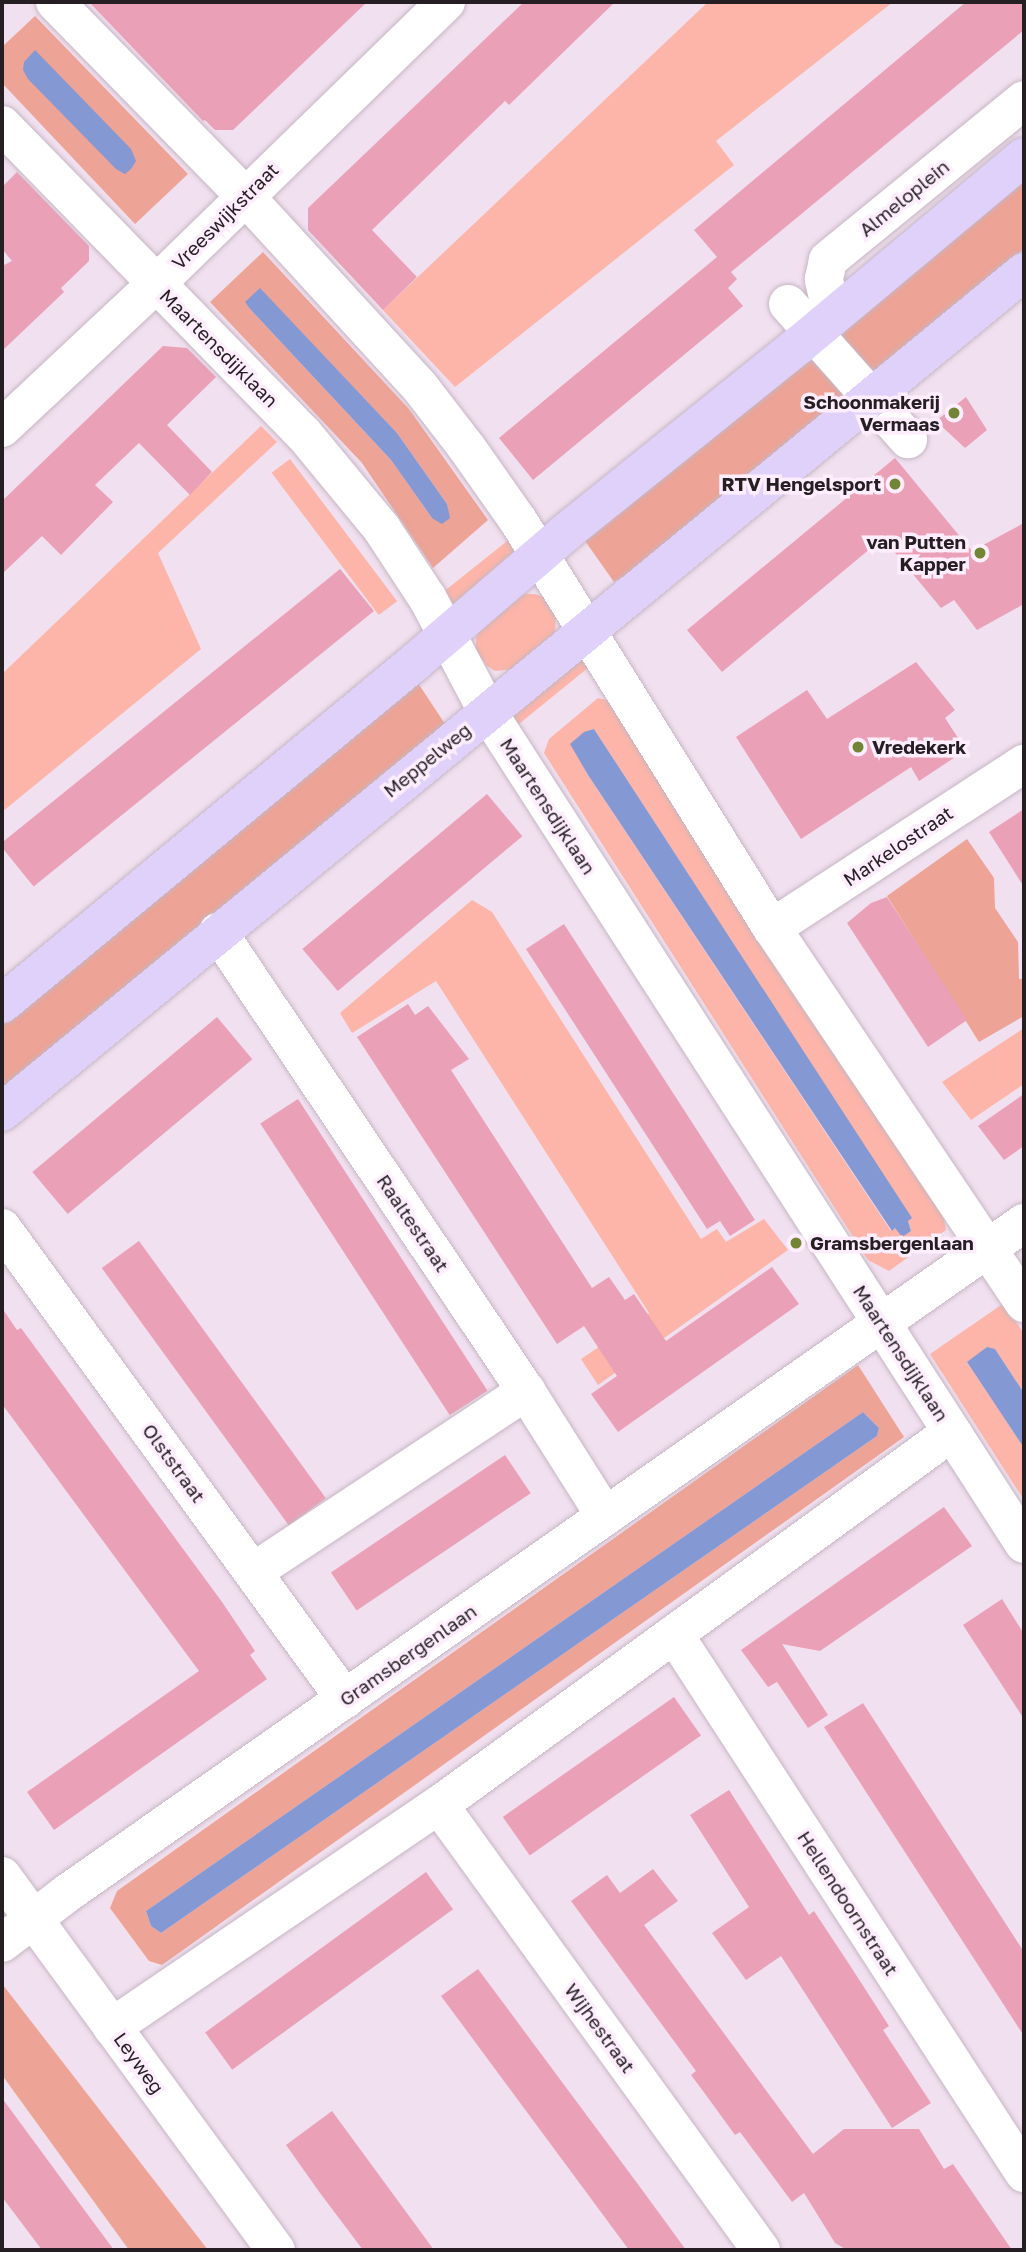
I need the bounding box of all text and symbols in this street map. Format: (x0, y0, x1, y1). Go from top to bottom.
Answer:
street label: Almeloplein (854, 155, 954, 241)
street label: Vreeswijkstraat (167, 158, 283, 274)
street label: Maartensdijklaan (155, 284, 283, 412)
place label: Schoonmakerij Vermaas (803, 391, 940, 435)
marker: Schoonmakerij Vermaas (946, 405, 962, 421)
place label: RTV Hengelsport (722, 473, 881, 495)
marker: RTV Hengelsport (887, 476, 903, 492)
place label: van Putten Kapper (866, 531, 966, 575)
marker: van Putten Kapper (972, 545, 988, 561)
street label: Meppelweg (379, 718, 475, 802)
street label: Maartensdijklaan (495, 734, 601, 878)
place label: Vredekerk (872, 736, 966, 758)
marker: Vredekerk (850, 739, 866, 755)
street label: Markelostraat (839, 801, 957, 891)
street label: Raaltestraat (372, 1170, 454, 1276)
place label: Gramsbergenlaan (810, 1232, 974, 1254)
marker: Gramsbergenlaan (788, 1235, 804, 1251)
street label: Maartensdijklaan (848, 1281, 954, 1425)
street label: Olststraat (138, 1419, 210, 1507)
street label: Gramsbergenlaan (335, 1599, 481, 1711)
street label: Hellendoornstraat (793, 1827, 903, 1979)
street label: Wijhestraat (560, 1979, 640, 2077)
street label: Leyweg (109, 2028, 169, 2098)

